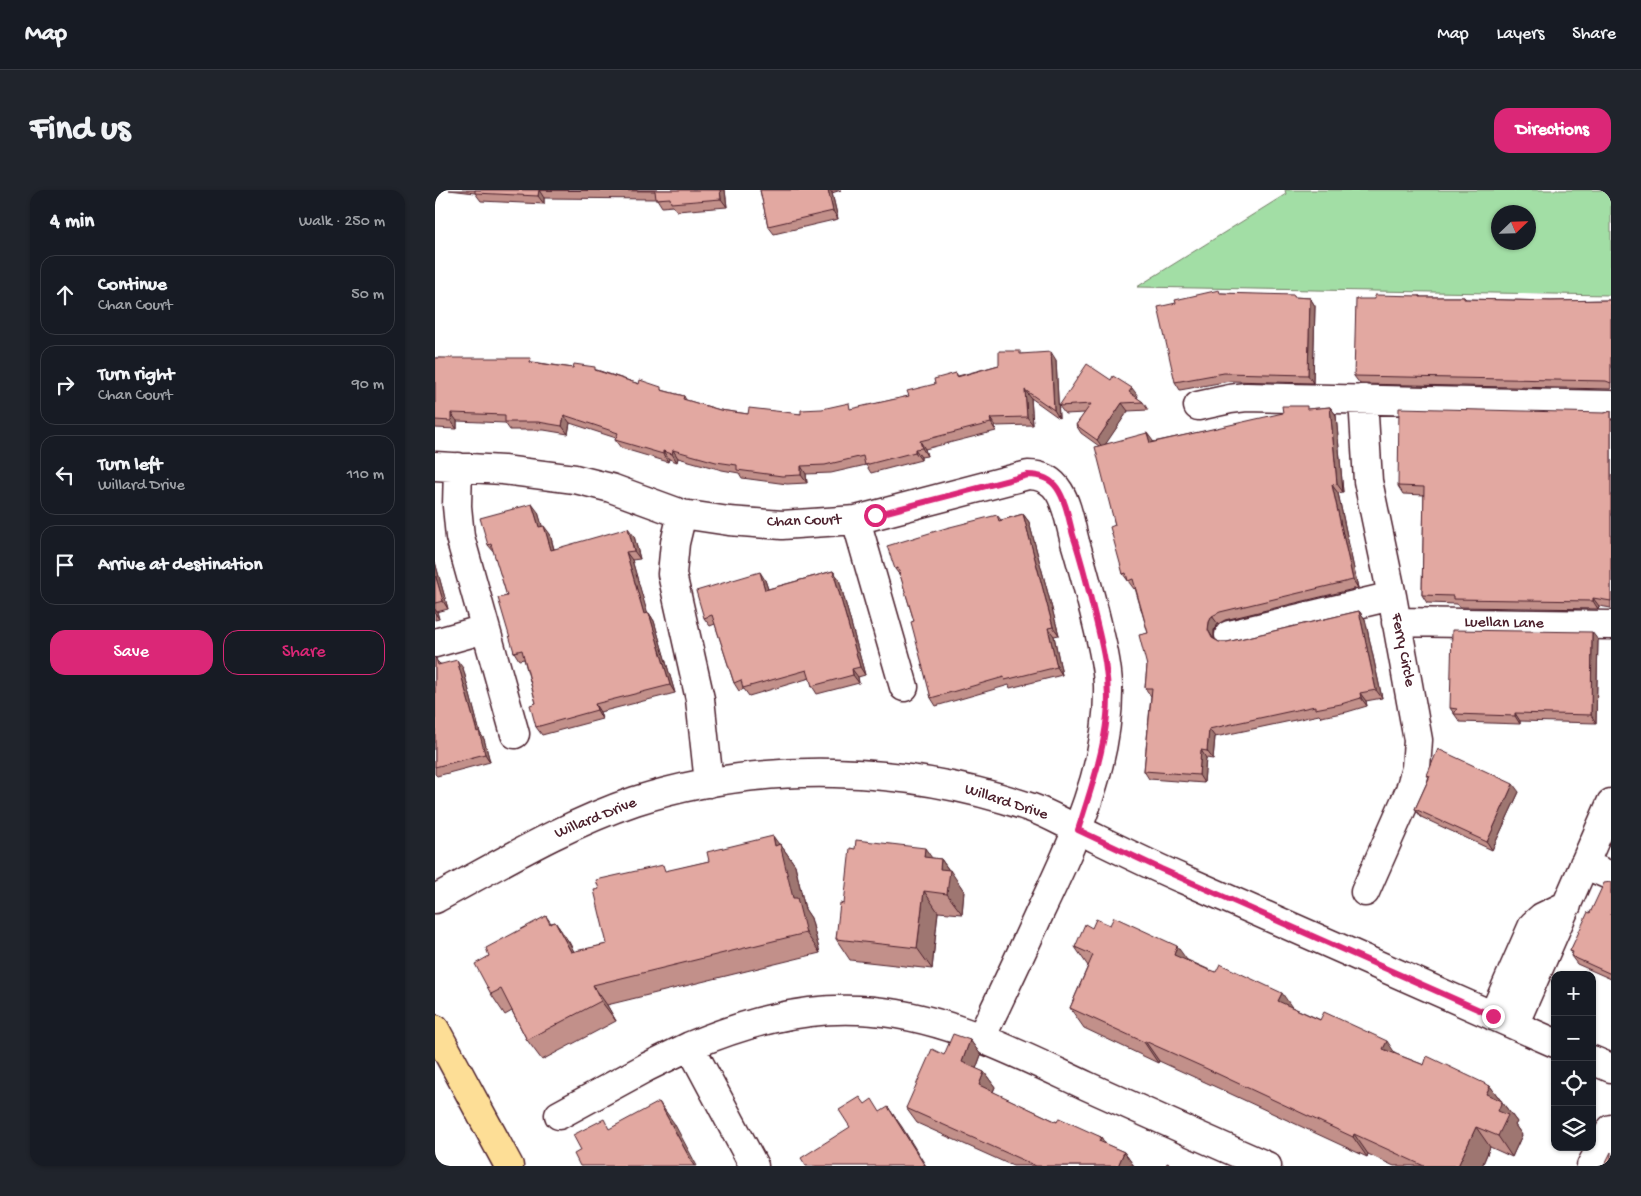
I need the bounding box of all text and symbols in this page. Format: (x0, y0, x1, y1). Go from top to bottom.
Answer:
text: Map (25, 20, 67, 49)
text: Map (1437, 24, 1469, 45)
text: Layers (1497, 24, 1544, 45)
text: Share (1572, 24, 1616, 45)
button: Directions (1494, 108, 1611, 153)
text: Find us (30, 110, 130, 151)
north arrow (1491, 205, 1536, 250)
text: 4 min (50, 210, 94, 235)
text: Walk · 250 m (299, 213, 385, 232)
text: Continue (98, 274, 167, 297)
icon: ahead (51, 281, 79, 309)
text: 50 m (351, 286, 384, 305)
text: Chan Court (98, 297, 172, 316)
text: Turn right (98, 364, 174, 387)
icon: right (51, 371, 79, 399)
text: 90 m (352, 376, 384, 395)
text: Chan Court (98, 387, 172, 406)
text: Turn left (98, 454, 162, 477)
icon: left (51, 461, 79, 489)
text: 110 m (347, 466, 384, 485)
text: Willard Drive (98, 477, 185, 496)
route start (864, 504, 887, 527)
street label: Chan Court (767, 511, 843, 533)
icon: arrive (51, 551, 79, 579)
text: Arrive at destination (98, 554, 262, 577)
street label: Ferry Circle (1385, 611, 1419, 689)
street label: Luellan Lane (1464, 614, 1545, 634)
button: Save (50, 630, 213, 675)
button: Share (223, 630, 385, 675)
street label: Willard Drive (962, 781, 1051, 826)
street label: Willard Drive (552, 794, 640, 844)
map controls (1551, 971, 1596, 1151)
button: + (1551, 971, 1596, 1016)
route end (1482, 1005, 1505, 1028)
button: − (1551, 1016, 1596, 1061)
button: locate (1551, 1061, 1596, 1106)
button: layers (1551, 1106, 1596, 1151)

